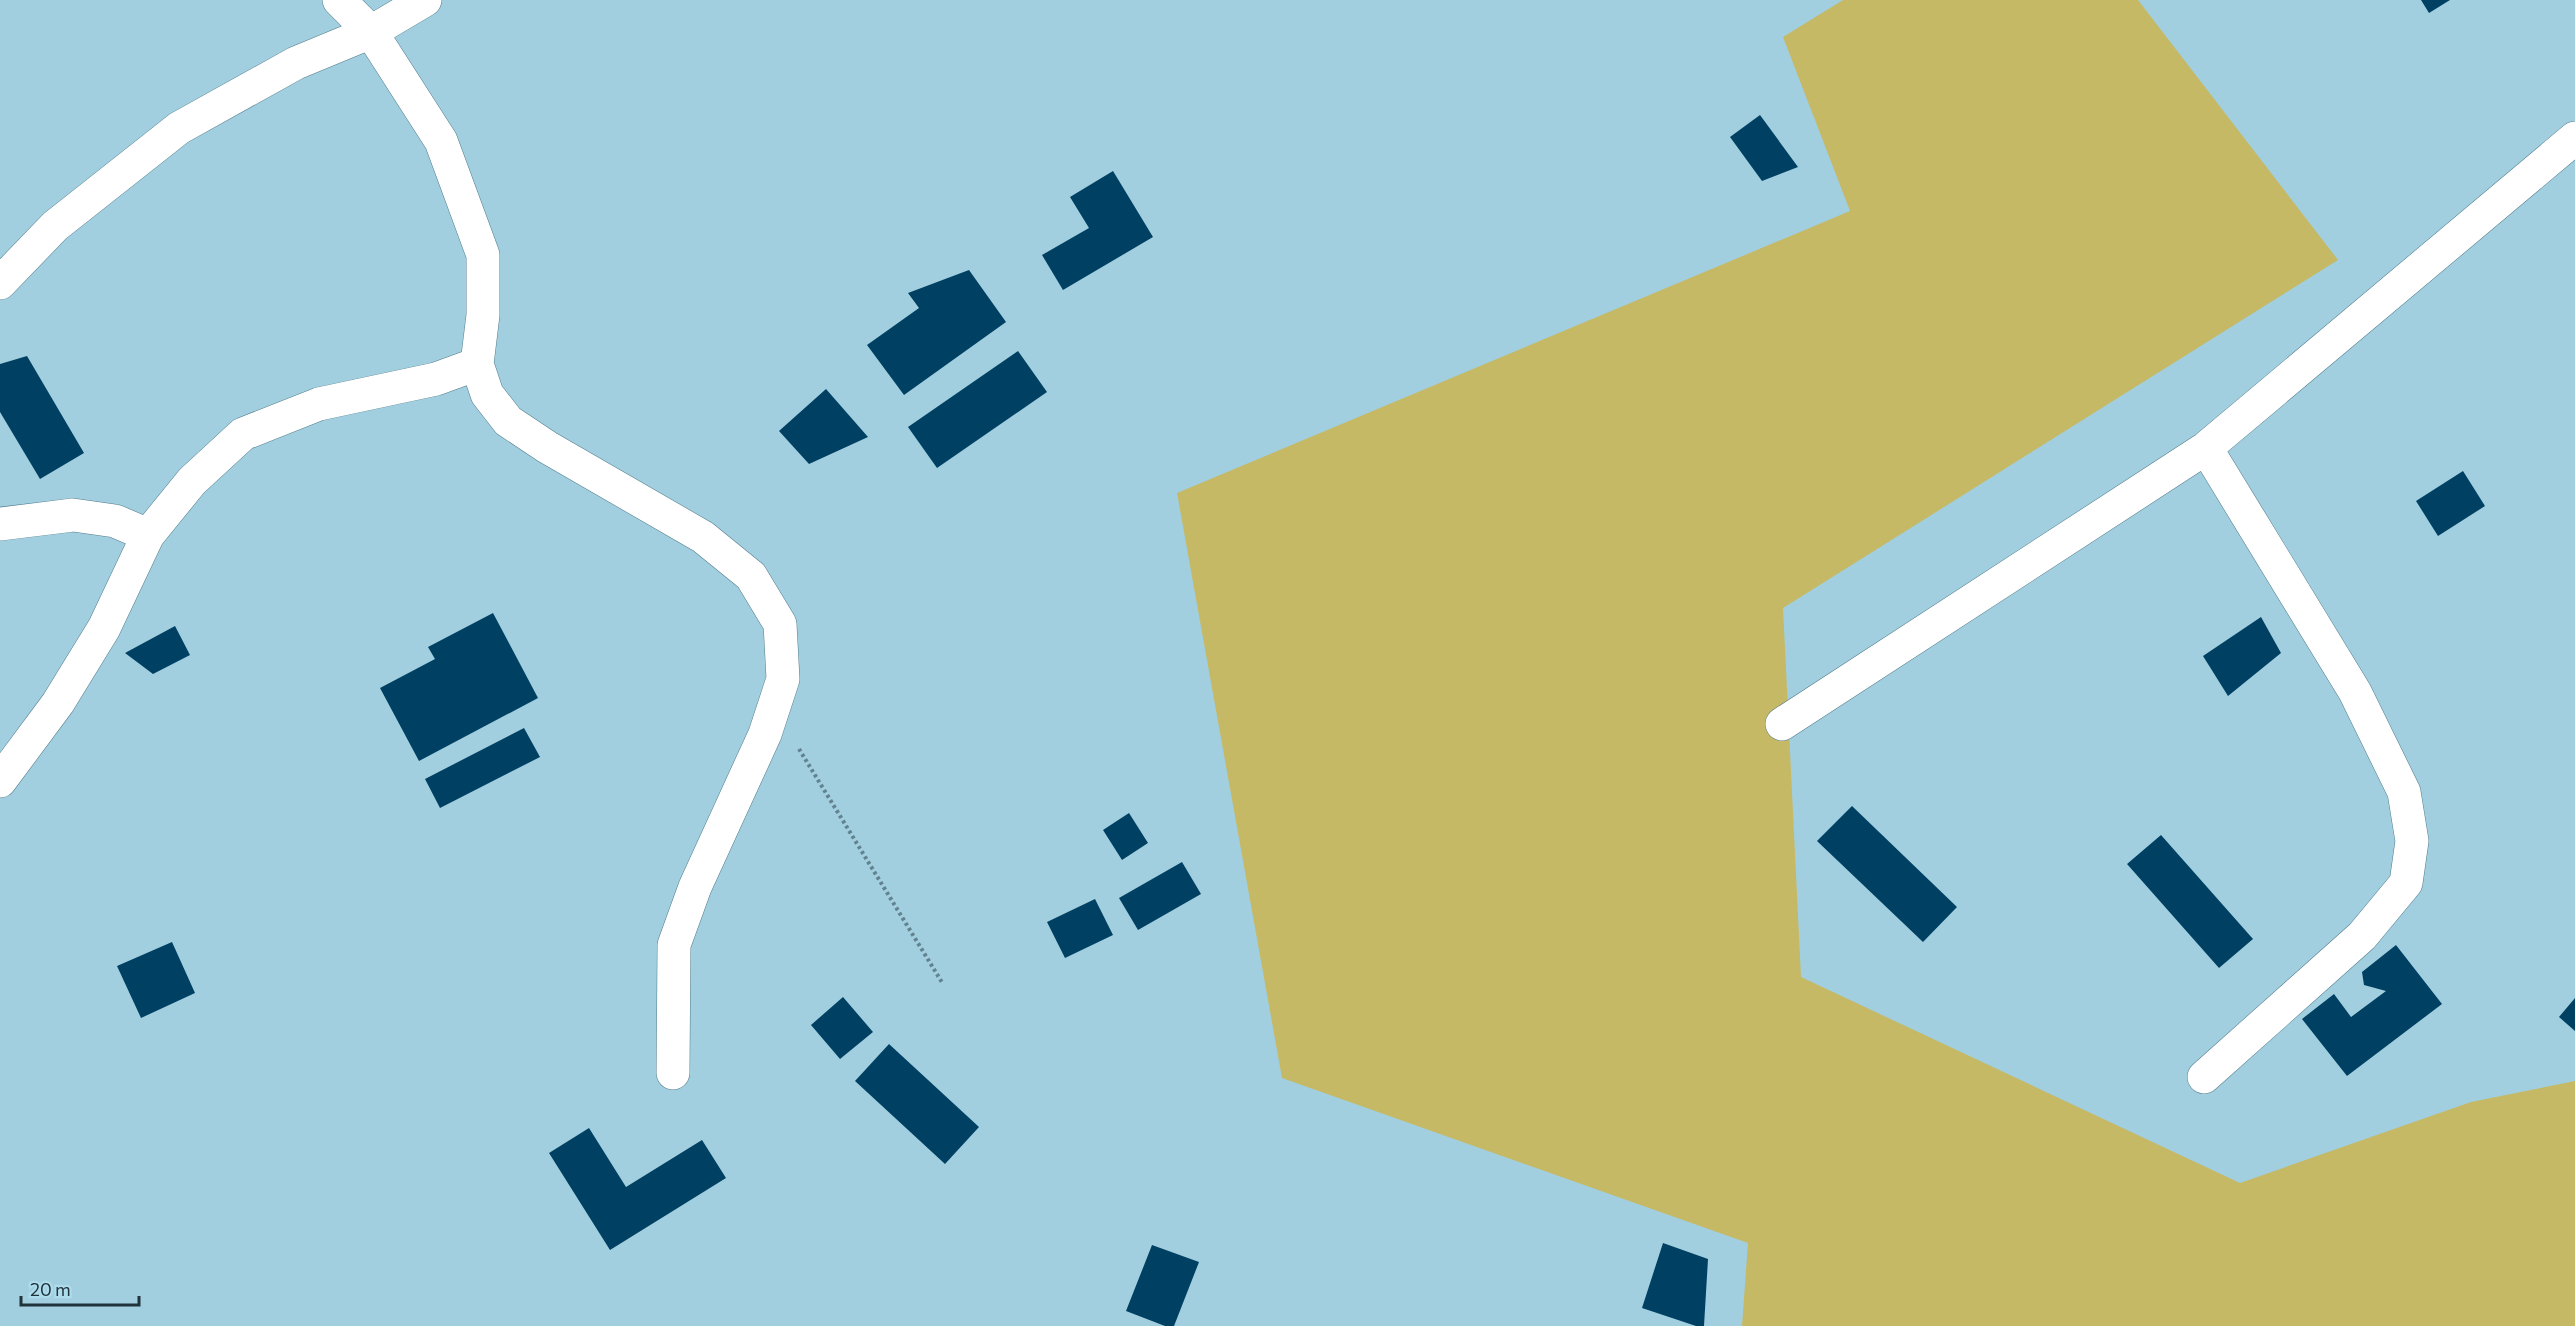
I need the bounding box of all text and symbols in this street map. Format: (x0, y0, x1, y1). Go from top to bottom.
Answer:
scale bar (21, 1269, 140, 1307)
text: 20 m (30, 1278, 71, 1300)

